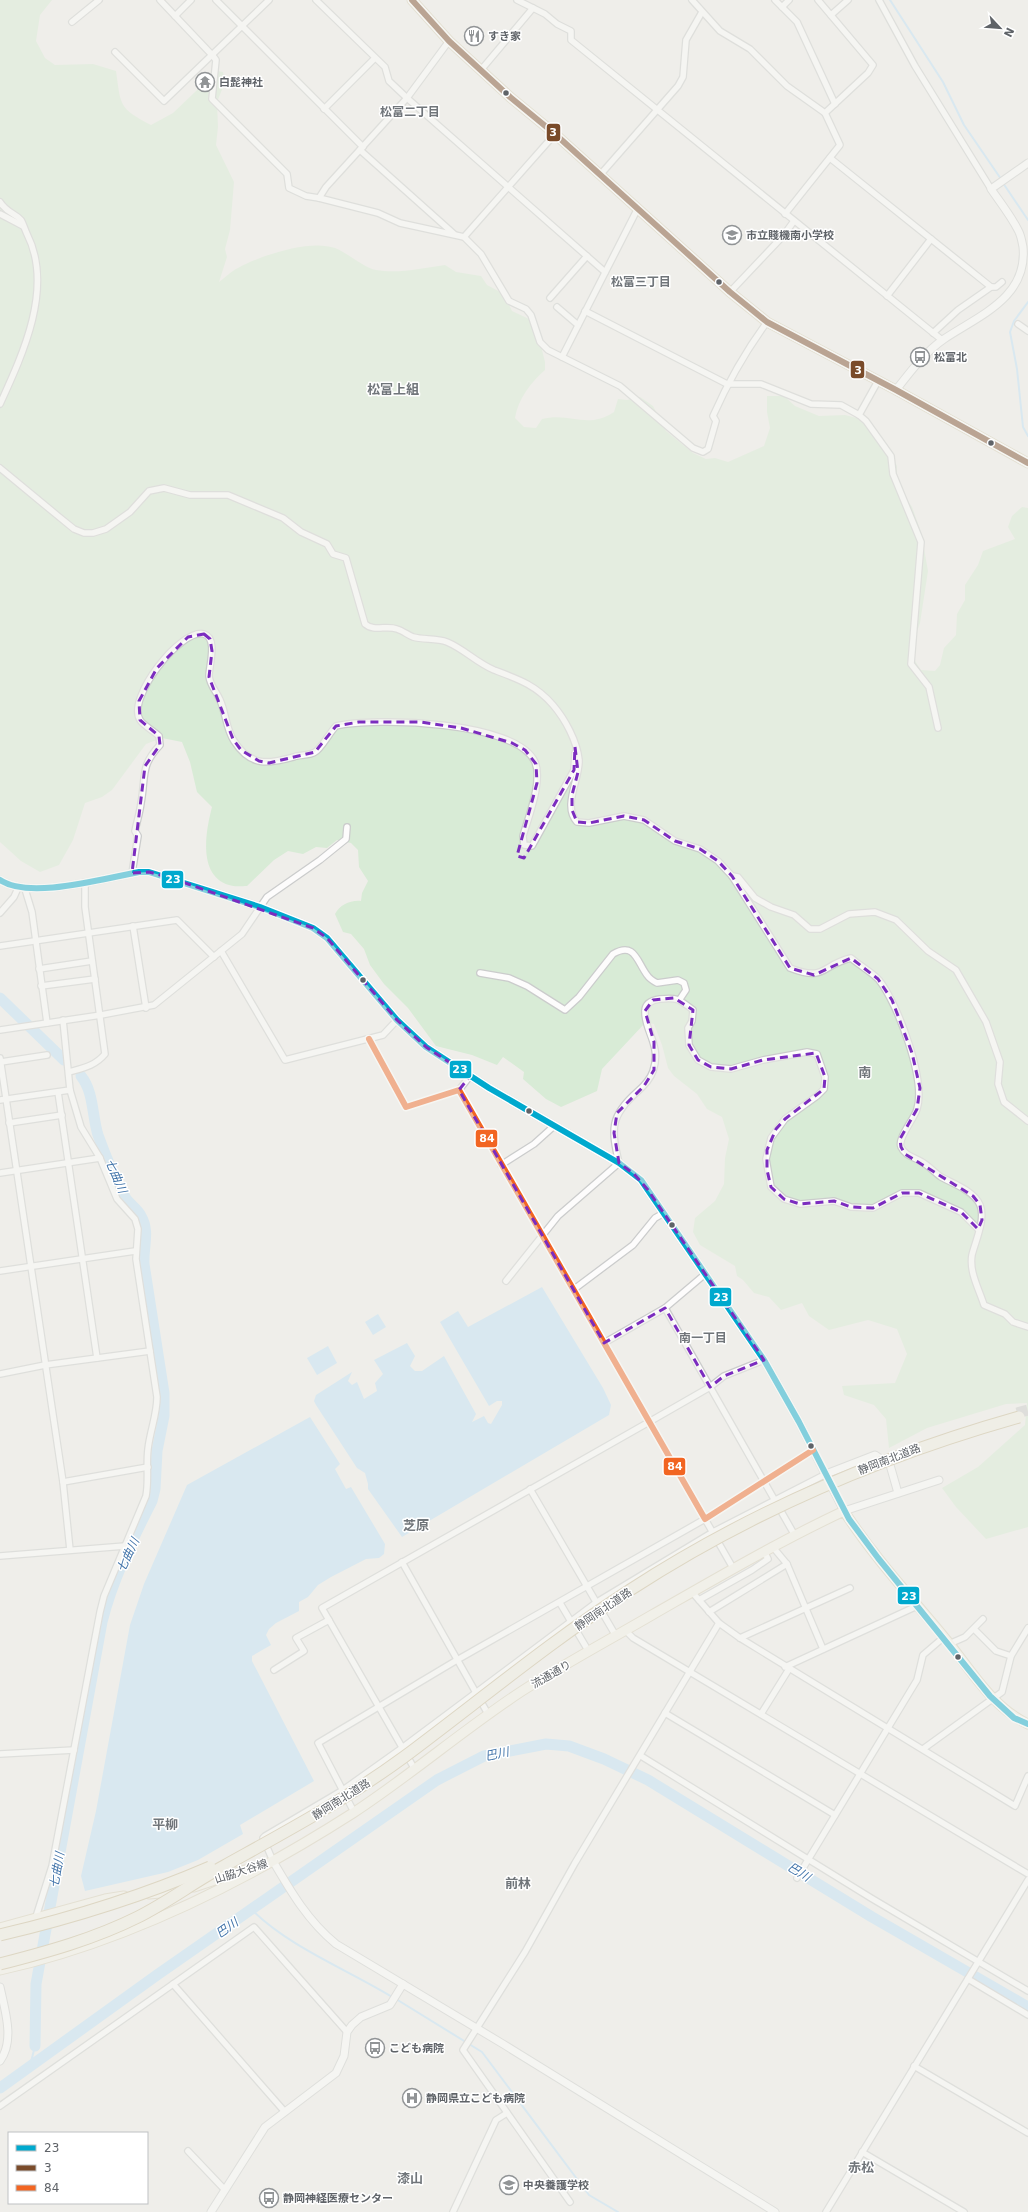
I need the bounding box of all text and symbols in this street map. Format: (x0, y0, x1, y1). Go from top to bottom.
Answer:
north arrow (980, 8, 1020, 48)
restaurant icon: すき家 (463, 25, 485, 47)
text: N (1001, 25, 1016, 39)
place label: すき家 (488, 30, 521, 43)
temple icon: 白髭神社 (194, 71, 216, 93)
place label: 白髭神社 (219, 76, 263, 89)
unlabelled marker (501, 88, 511, 98)
district label: 松富二丁目 (380, 105, 440, 119)
line badge: 3 (546, 123, 561, 142)
text: 3 (549, 126, 557, 139)
school or university icon: 市立賤機南小学校 (721, 224, 743, 246)
place label: 市立賤機南小学校 (746, 229, 834, 242)
district label: 松富三丁目 (611, 275, 671, 289)
unlabelled marker (714, 277, 724, 287)
bus stop icon: 松富北 (909, 346, 931, 368)
place label: 松富北 (934, 351, 967, 364)
line badge: 3 (850, 360, 865, 379)
text: 3 (854, 364, 862, 377)
district label: 松富上組 (367, 382, 419, 397)
unlabelled marker (986, 438, 996, 448)
line badge: 23 (161, 870, 184, 889)
text: 23 (165, 873, 181, 886)
unlabelled marker (358, 975, 368, 985)
line badge: 23 (449, 1060, 472, 1079)
text: 23 (452, 1063, 468, 1076)
district label: 南 (858, 1065, 872, 1080)
unlabelled marker (524, 1106, 534, 1116)
line badge: 84 (475, 1129, 498, 1148)
text: 84 (479, 1132, 495, 1145)
water label: 七曲川 (103, 1157, 130, 1197)
unlabelled marker (667, 1220, 677, 1230)
line badge: 23 (709, 1287, 732, 1307)
text: 23 (713, 1291, 729, 1304)
district label: 南一丁目 (679, 1331, 727, 1345)
unlabelled marker (806, 1441, 816, 1451)
street label: 静岡南北道路 (856, 1442, 922, 1477)
line badge: 84 (663, 1457, 686, 1476)
text: 84 (667, 1460, 683, 1473)
district label: 芝原 (403, 1518, 429, 1533)
water label: 七曲川 (114, 1534, 143, 1574)
street label: 静岡南北道路 (572, 1586, 634, 1633)
line badge: 23 (897, 1586, 920, 1605)
text: 23 (901, 1590, 917, 1603)
unlabelled marker (953, 1652, 963, 1662)
street label: 流通通り (529, 1658, 574, 1691)
water label: 巴川 (484, 1744, 512, 1763)
street label: 静岡南北道路 (310, 1776, 373, 1822)
district label: 平柳 (152, 1817, 178, 1832)
water label: 七曲川 (47, 1849, 67, 1889)
street label: 山脇大谷線 (213, 1857, 269, 1886)
water label: 巴川 (785, 1860, 815, 1885)
district label: 前林 (505, 1876, 531, 1891)
water label: 巴川 (213, 1914, 242, 1941)
bus stop icon: こども病院 (364, 2037, 386, 2059)
place label: こども病院 (389, 2042, 444, 2055)
hospital icon: 静岡県立こども病院 (401, 2087, 423, 2109)
place label: 静岡県立こども病院 (426, 2092, 525, 2105)
legend (8, 2132, 148, 2204)
text: 23 (44, 2141, 59, 2155)
district label: 赤松 (848, 2160, 874, 2175)
text: 3 (44, 2161, 52, 2175)
district label: 漆山 (397, 2171, 423, 2186)
school or university icon: 中央養護学校 (498, 2174, 520, 2196)
place label: 中央養護学校 (523, 2179, 589, 2192)
text: 84 (44, 2181, 59, 2195)
bus stop icon: 静岡神経医療センター (258, 2187, 280, 2209)
place label: 静岡神経医療センター (283, 2192, 393, 2205)

